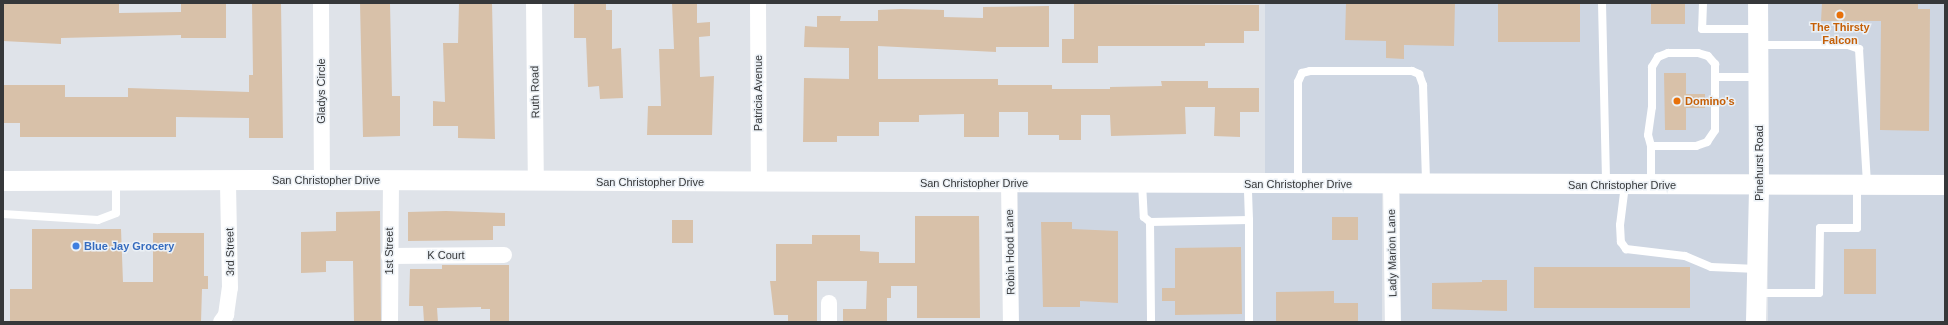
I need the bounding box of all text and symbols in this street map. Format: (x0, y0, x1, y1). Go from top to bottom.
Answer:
marker: The Thirsty Falcon (1835, 10, 1845, 20)
place label: The Thirsty Falcon (1810, 21, 1870, 47)
street label: Patricia Avenue (751, 55, 765, 131)
street label: Gladys Circle (314, 58, 328, 124)
street label: Ruth Road (528, 66, 542, 118)
place label: Domino's (1685, 94, 1735, 108)
marker: Domino's (1672, 96, 1682, 106)
street label: Pinehurst Road (1752, 125, 1766, 201)
street label: San Christopher Drive (272, 173, 380, 187)
street label: San Christopher Drive (596, 175, 704, 189)
street label: San Christopher Drive (920, 176, 1028, 190)
street label: San Christopher Drive (1244, 177, 1352, 191)
street label: San Christopher Drive (1568, 178, 1676, 192)
street label: Robin Hood Lane (1003, 209, 1017, 295)
street label: Lady Marion Lane (1385, 209, 1399, 297)
street label: 1st Street (382, 227, 396, 275)
street label: 3rd Street (223, 228, 237, 276)
place label: Blue Jay Grocery (84, 239, 174, 253)
marker: Blue Jay Grocery (71, 241, 81, 251)
street label: K Court (427, 248, 465, 262)

